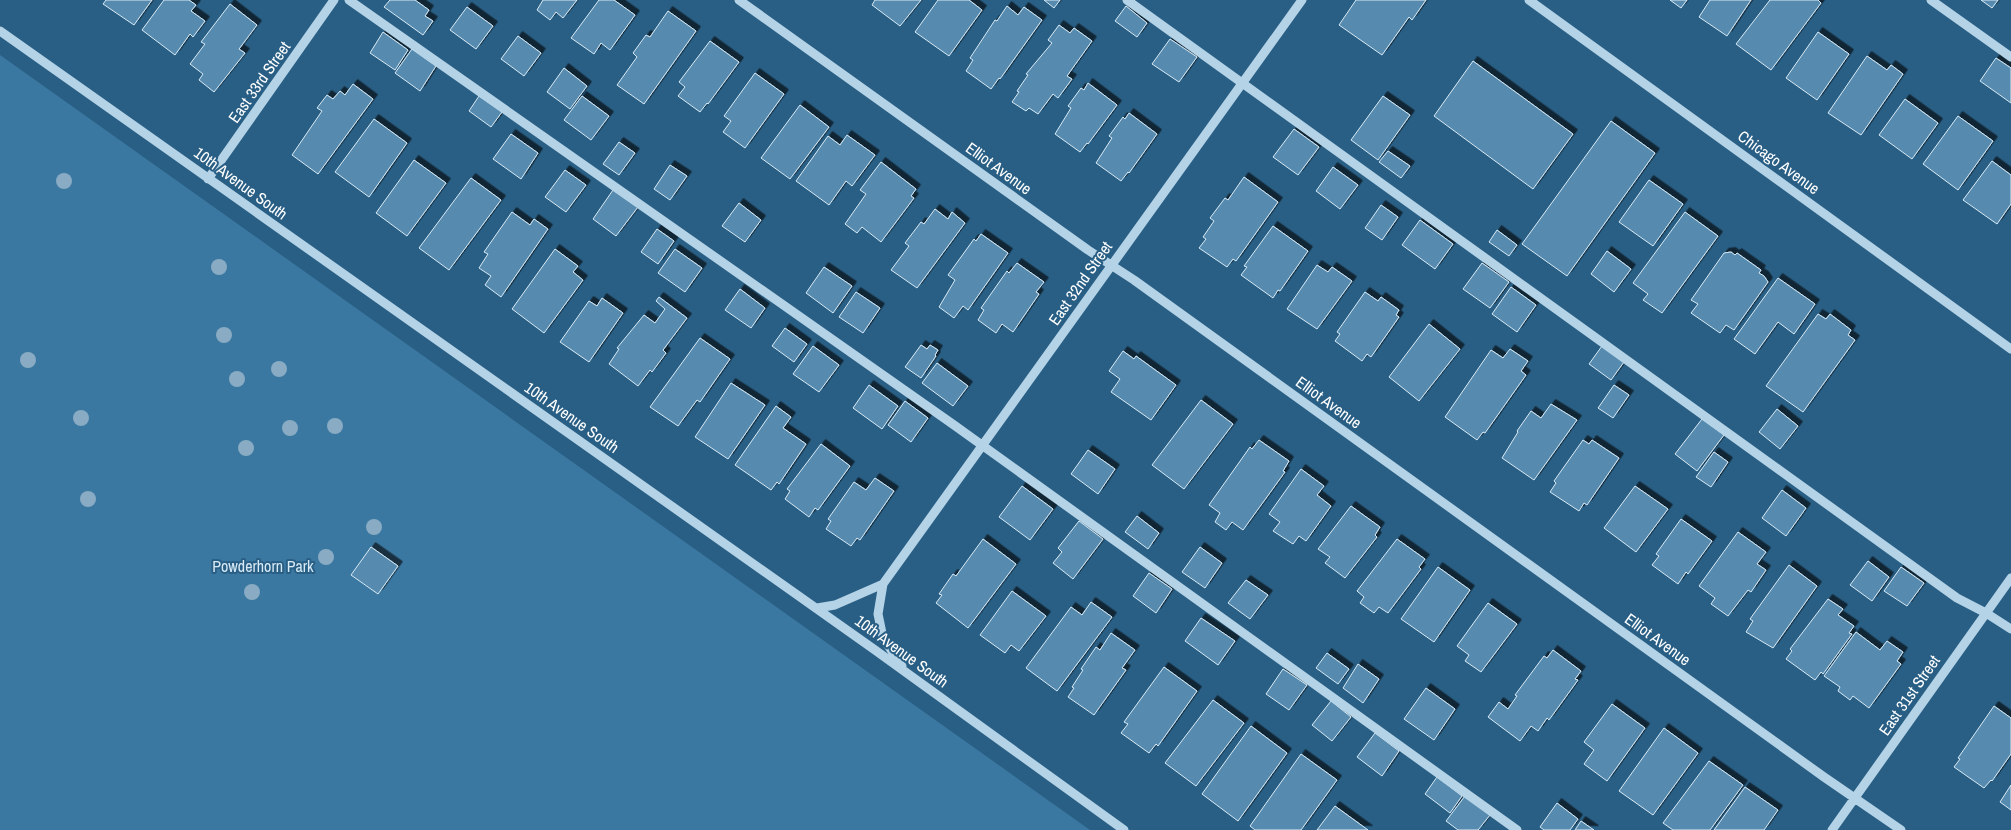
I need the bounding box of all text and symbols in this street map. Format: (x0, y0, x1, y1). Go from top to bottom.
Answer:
street label: East 33rd Street (223, 37, 295, 127)
street label: Chicago Avenue (1734, 125, 1824, 199)
street label: Elliot Avenue (962, 137, 1036, 199)
street label: 10th Avenue South (190, 142, 292, 224)
street label: East 32nd Street (1043, 236, 1117, 329)
street label: Elliot Avenue (1292, 371, 1366, 433)
street label: 10th Avenue South (520, 376, 624, 458)
park label: Powderhorn Park (212, 555, 314, 577)
street label: Elliot Avenue (1621, 608, 1695, 670)
street label: 10th Avenue South (851, 610, 953, 692)
street label: East 31st Street (1873, 650, 1945, 740)

